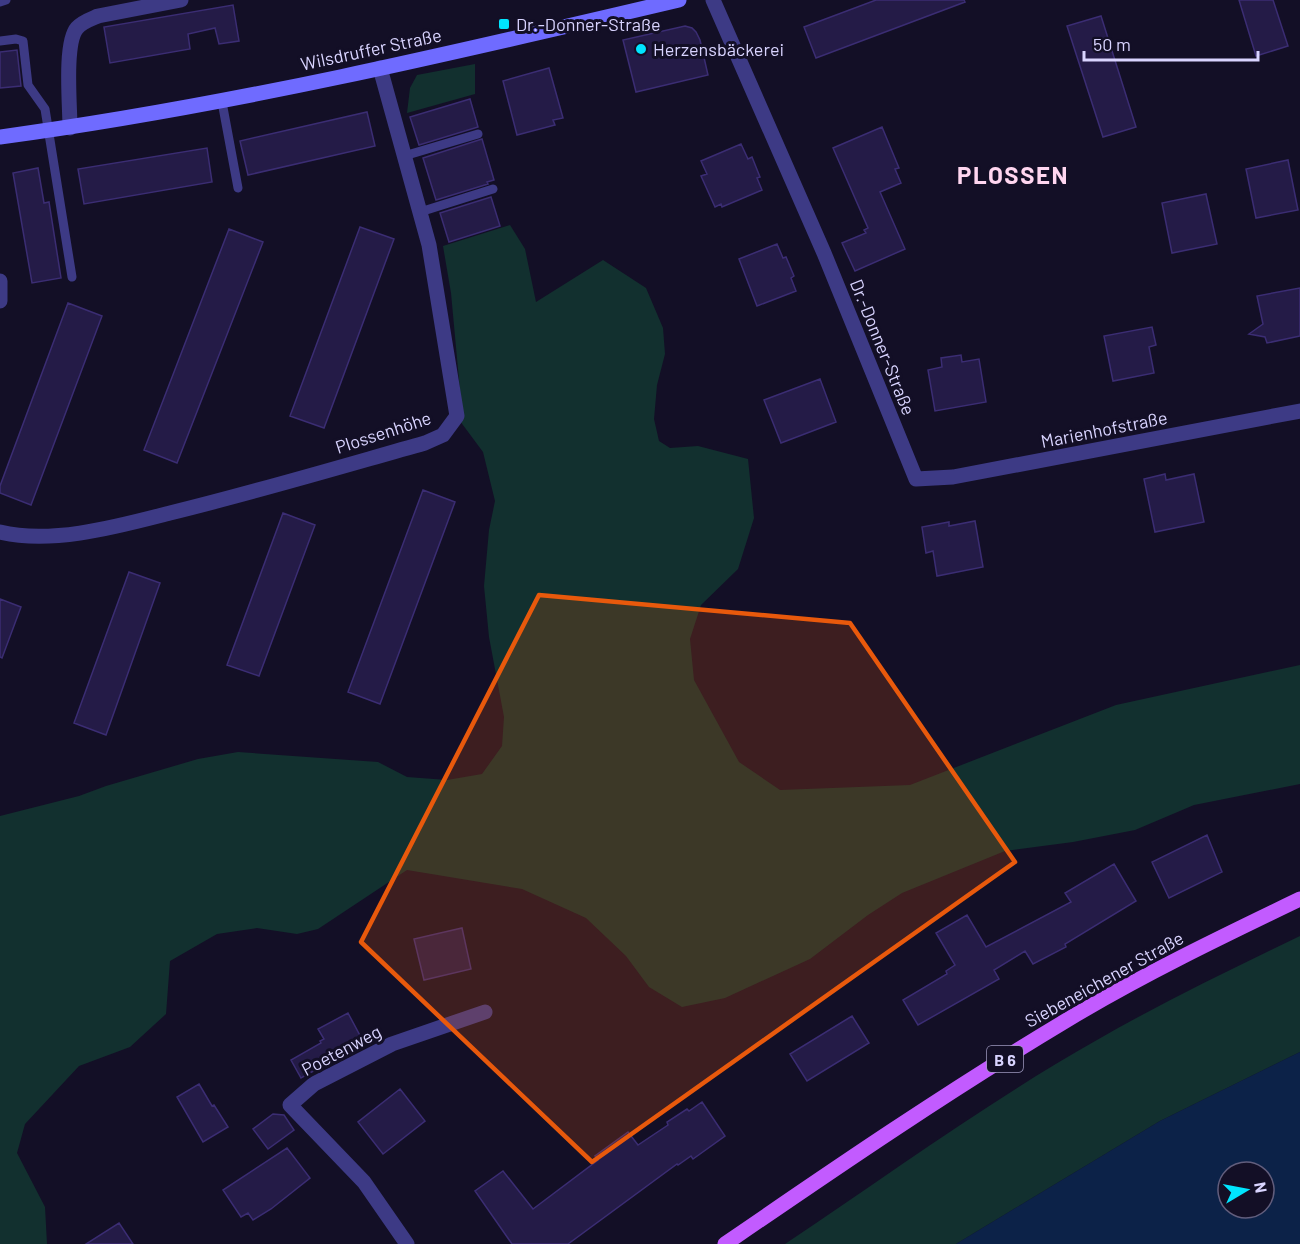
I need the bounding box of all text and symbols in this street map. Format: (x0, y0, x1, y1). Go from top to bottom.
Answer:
place label: Dr.-Donner-Straße (516, 13, 661, 35)
marker: Dr.-Donner-Straße (497, 17, 511, 31)
street label: Wilsdruffer Straße (299, 23, 443, 75)
scale bar (1084, 24, 1258, 62)
text: 50 m (1093, 33, 1131, 55)
place label: Herzensbäckerei (653, 38, 784, 60)
marker: Herzensbäckerei (634, 42, 648, 56)
district label: PLOSSEN (957, 160, 1069, 189)
street label: Dr.-Donner-Straße (846, 276, 920, 418)
street label: Plossenhöhe (332, 406, 434, 458)
street label: Marienhofstraße (1039, 406, 1169, 452)
street label: Siebeneichener Straße (1021, 926, 1187, 1032)
street label: Poetenweg (297, 1020, 385, 1080)
road number: B 6 (987, 1046, 1023, 1072)
north arrow (1216, 1160, 1276, 1220)
text: N (1251, 1180, 1272, 1194)

